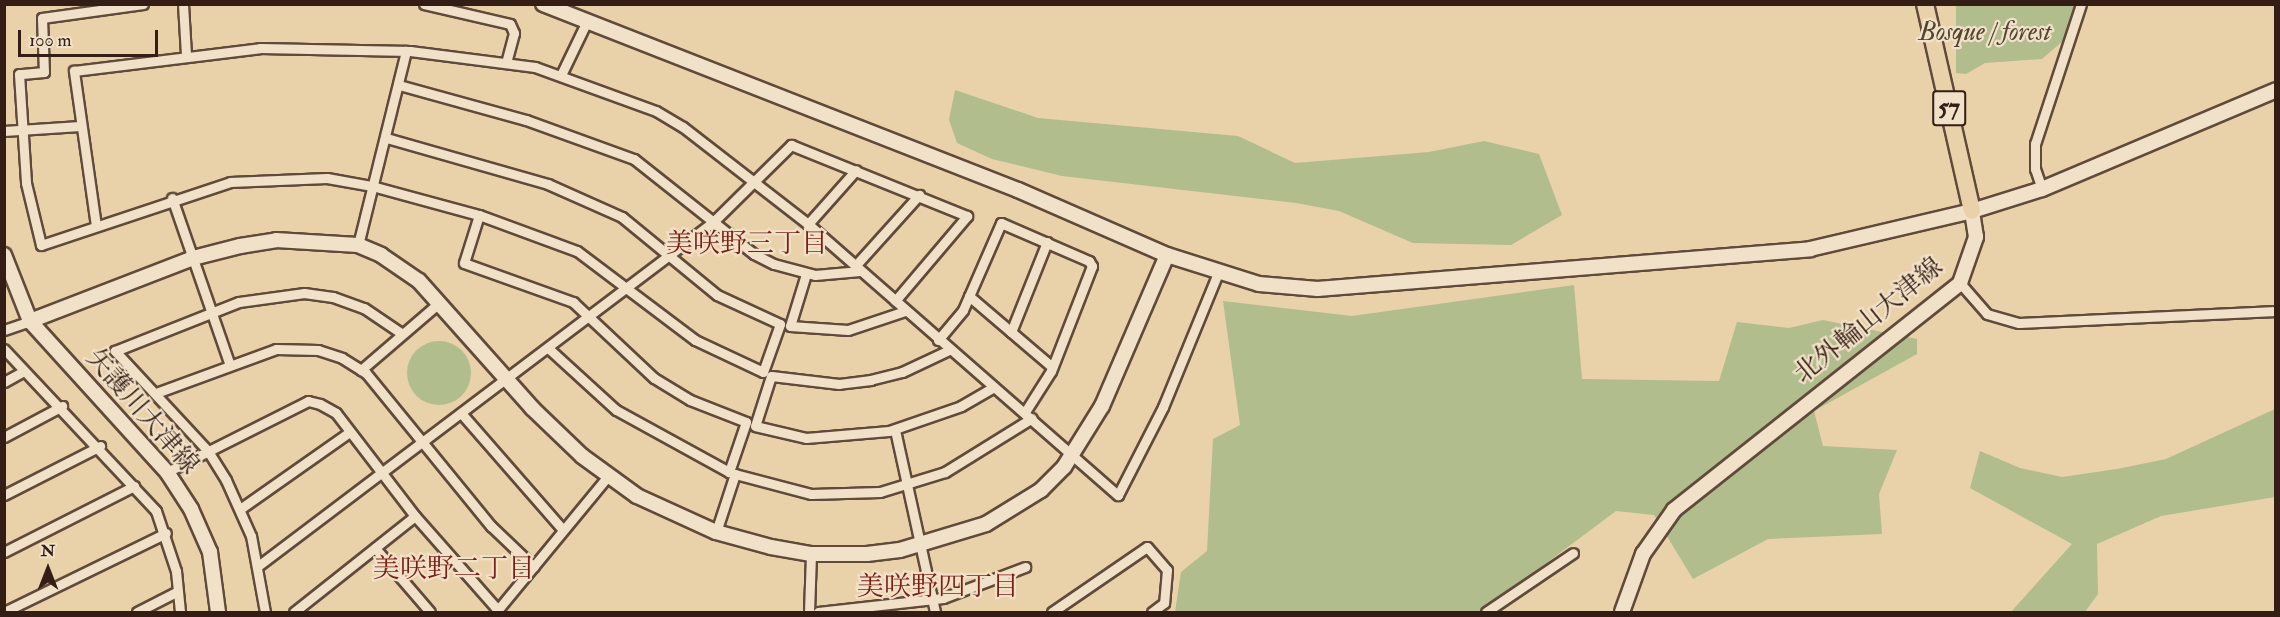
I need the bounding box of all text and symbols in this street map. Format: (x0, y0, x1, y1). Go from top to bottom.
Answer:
park label: Bosque / forest (1919, 17, 2051, 49)
scale bar (21, 18, 160, 56)
text: 100 m (29, 29, 72, 52)
road number: 57 (1931, 87, 1967, 129)
district label: 美咲野三丁目 (666, 228, 828, 260)
street label: 北外輪山大津線 (1788, 252, 1950, 390)
street label: 矢護川大津線 (79, 343, 205, 481)
north arrow (18, 539, 78, 599)
text: N (41, 541, 55, 561)
district label: 美咲野二丁目 (373, 553, 535, 585)
district label: 美咲野四丁目 (857, 571, 1019, 603)

